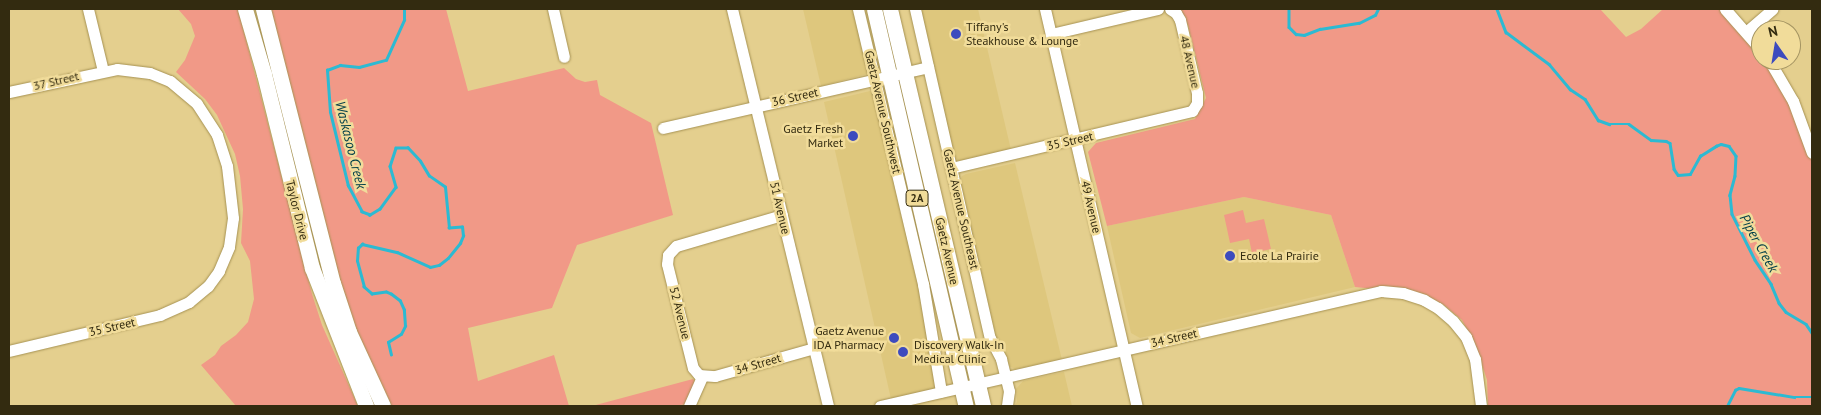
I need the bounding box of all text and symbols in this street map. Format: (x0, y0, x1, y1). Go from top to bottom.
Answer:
place label: Tiffany's Steakhouse & Lounge (966, 20, 1078, 48)
north arrow (1751, 20, 1801, 70)
text: N (1766, 22, 1779, 41)
marker: Tiffany's Steakhouse & Lounge (950, 28, 962, 40)
street label: 48 Avenue (1177, 34, 1203, 90)
street label: Gaetz Avenue Southwest (862, 49, 904, 175)
street label: 37 Street (32, 69, 80, 93)
street label: 36 Street (771, 85, 819, 109)
water label: Waskasoo Creek (332, 99, 370, 191)
place label: Gaetz Fresh Market (783, 122, 843, 150)
street label: 35 Street (1046, 129, 1094, 153)
marker: Gaetz Fresh Market (847, 130, 859, 142)
street label: Gaetz Avenue Southeast (940, 147, 982, 271)
street label: Taylor Drive (283, 179, 311, 241)
street label: 49 Avenue (1078, 179, 1104, 235)
street label: 51 Avenue (767, 180, 793, 236)
road number: 2A (904, 190, 930, 207)
water label: Piper Creek (1736, 211, 1782, 275)
street label: Gaetz Avenue (932, 216, 962, 286)
place label: Ecole La Prairie (1240, 249, 1319, 263)
marker: Ecole La Prairie (1224, 250, 1236, 262)
street label: 52 Avenue (667, 285, 693, 341)
street label: 35 Street (88, 315, 136, 339)
place label: Gaetz Avenue IDA Pharmacy (813, 324, 884, 352)
street label: 34 Street (1150, 326, 1198, 350)
marker: Gaetz Avenue IDA Pharmacy (888, 332, 900, 344)
place label: Discovery Walk-In Medical Clinic (914, 338, 1005, 366)
marker: Discovery Walk-In Medical Clinic (896, 345, 910, 359)
street label: 34 Street (733, 351, 783, 377)

